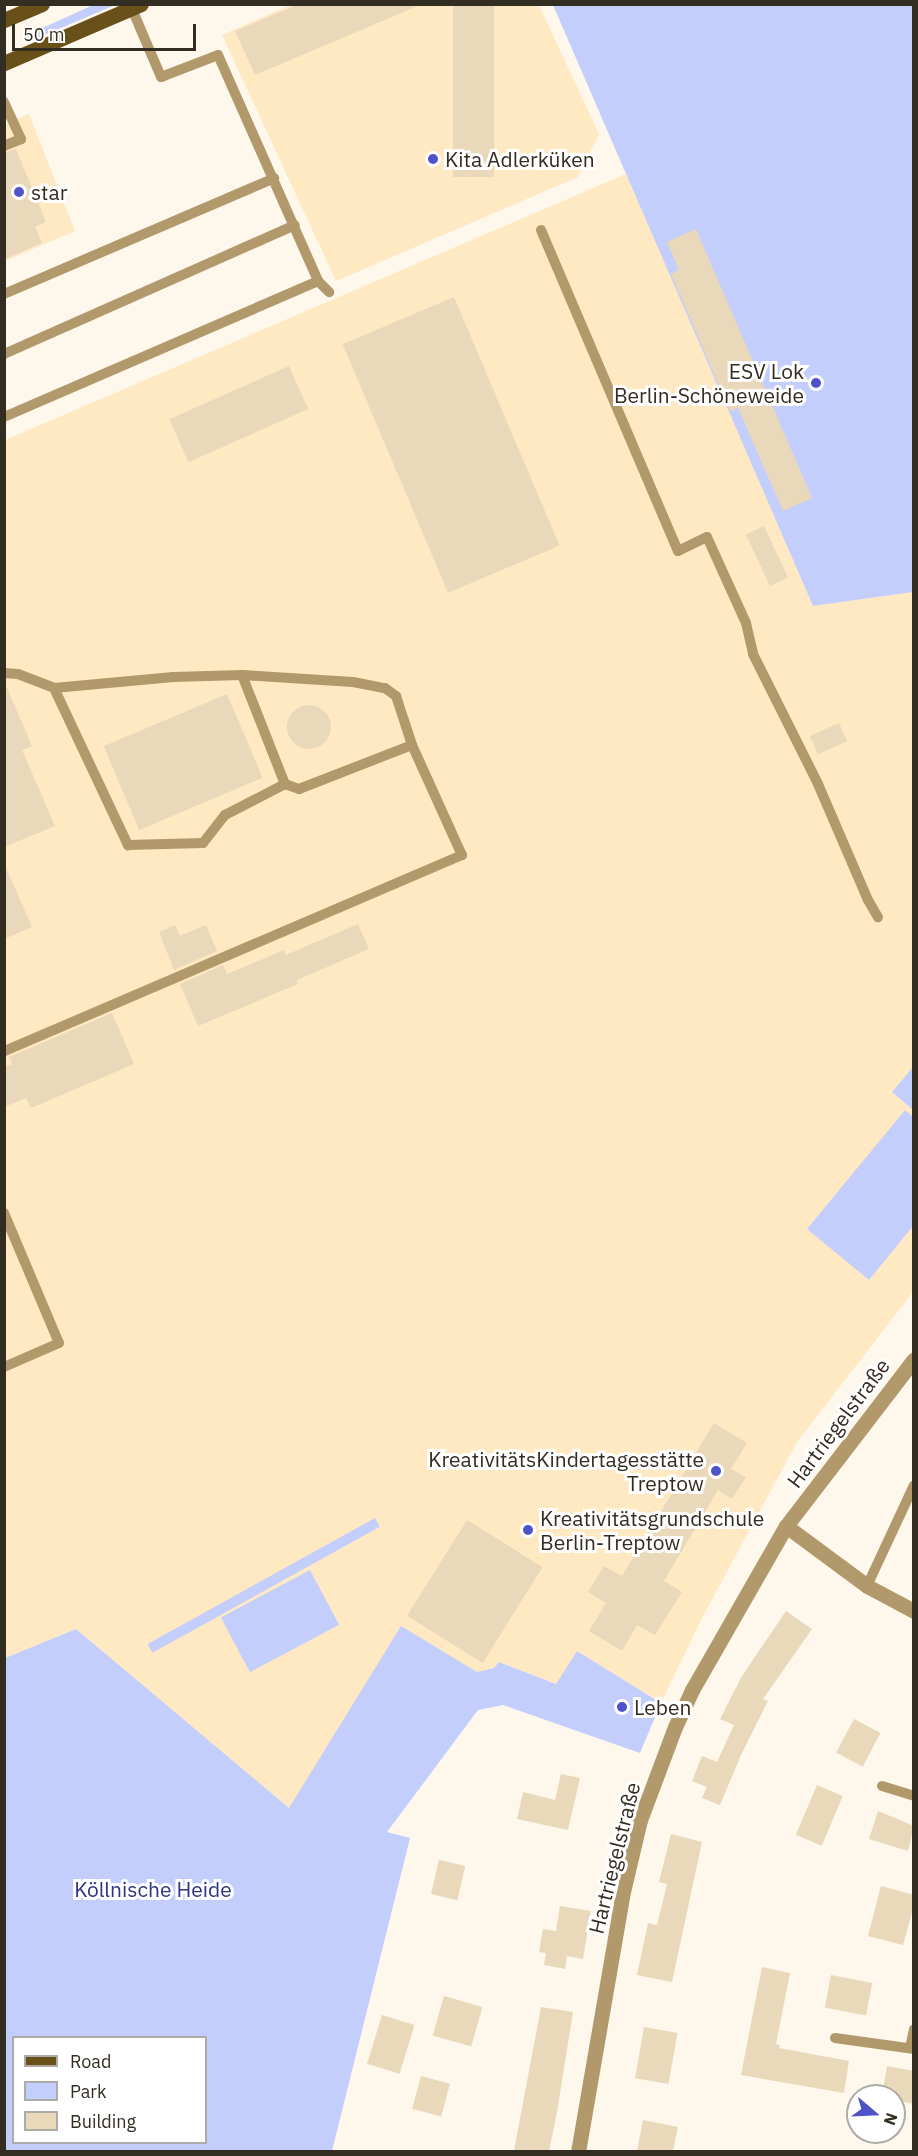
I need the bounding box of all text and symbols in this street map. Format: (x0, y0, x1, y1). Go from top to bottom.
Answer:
scale bar (15, 12, 200, 50)
text: 50 m (23, 23, 65, 46)
place label: Kita Adlerküken (445, 146, 595, 172)
marker: Kita Adlerküken (426, 152, 440, 166)
place label: star (31, 179, 67, 205)
marker: star (12, 185, 26, 199)
place label: ESV Lok Berlin-Schöneweide (614, 358, 804, 408)
marker: ESV Lok Berlin-Schöneweide (809, 376, 823, 390)
street label: Hartriegelstraße (781, 1353, 895, 1493)
place label: KreativitätsKindertagesstätte Treptow (428, 1446, 704, 1496)
marker: KreativitätsKindertagesstätte Treptow (709, 1464, 723, 1478)
place label: Kreativitätsgrundschule Berlin-Treptow (540, 1505, 764, 1555)
marker: Kreativitätsgrundschule Berlin-Treptow (521, 1523, 535, 1537)
place label: Leben (634, 1694, 691, 1720)
marker: Leben (615, 1700, 629, 1714)
street label: Hartriegelstraße (583, 1780, 645, 1936)
park label: Köllnische Heide (74, 1876, 232, 1902)
legend (12, 2036, 207, 2144)
text: Road (70, 2050, 111, 2073)
text: Park (70, 2080, 106, 2103)
north arrow (846, 2084, 906, 2144)
text: Building (70, 2110, 136, 2133)
text: N (880, 2110, 902, 2128)

